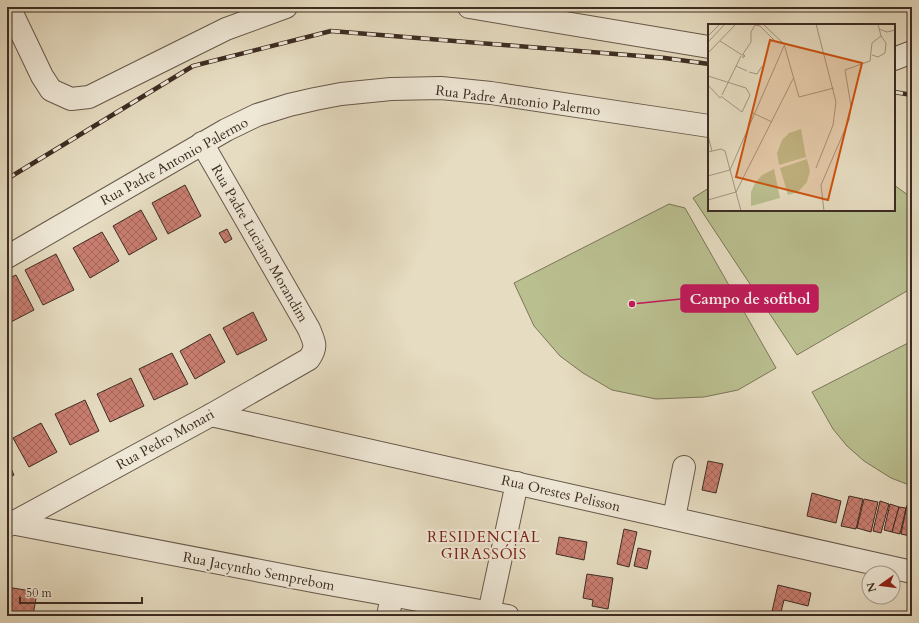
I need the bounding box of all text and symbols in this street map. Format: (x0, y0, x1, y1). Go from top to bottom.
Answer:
inset map (708, 24, 895, 211)
street label: Rua Padre Antonio Palermo (434, 81, 602, 120)
street label: Rua Padre Antonio Palermo (97, 113, 252, 210)
street label: Rua Padre Luciano Morandim (207, 161, 313, 326)
callout: Campo de softbol (681, 285, 818, 312)
text: Campo de softbol (690, 289, 811, 309)
street label: Rua Pedro Monari (113, 405, 218, 474)
street label: Rua Orestes Pelisson (499, 471, 622, 516)
district label: RESIDENCIAL GIRASSÓIS (427, 527, 541, 564)
street label: Rua Jacyntho Semprebom (181, 547, 337, 596)
north arrow (861, 565, 901, 605)
scale bar (20, 579, 142, 605)
text: N (863, 580, 880, 594)
text: 50 m (26, 585, 53, 601)

